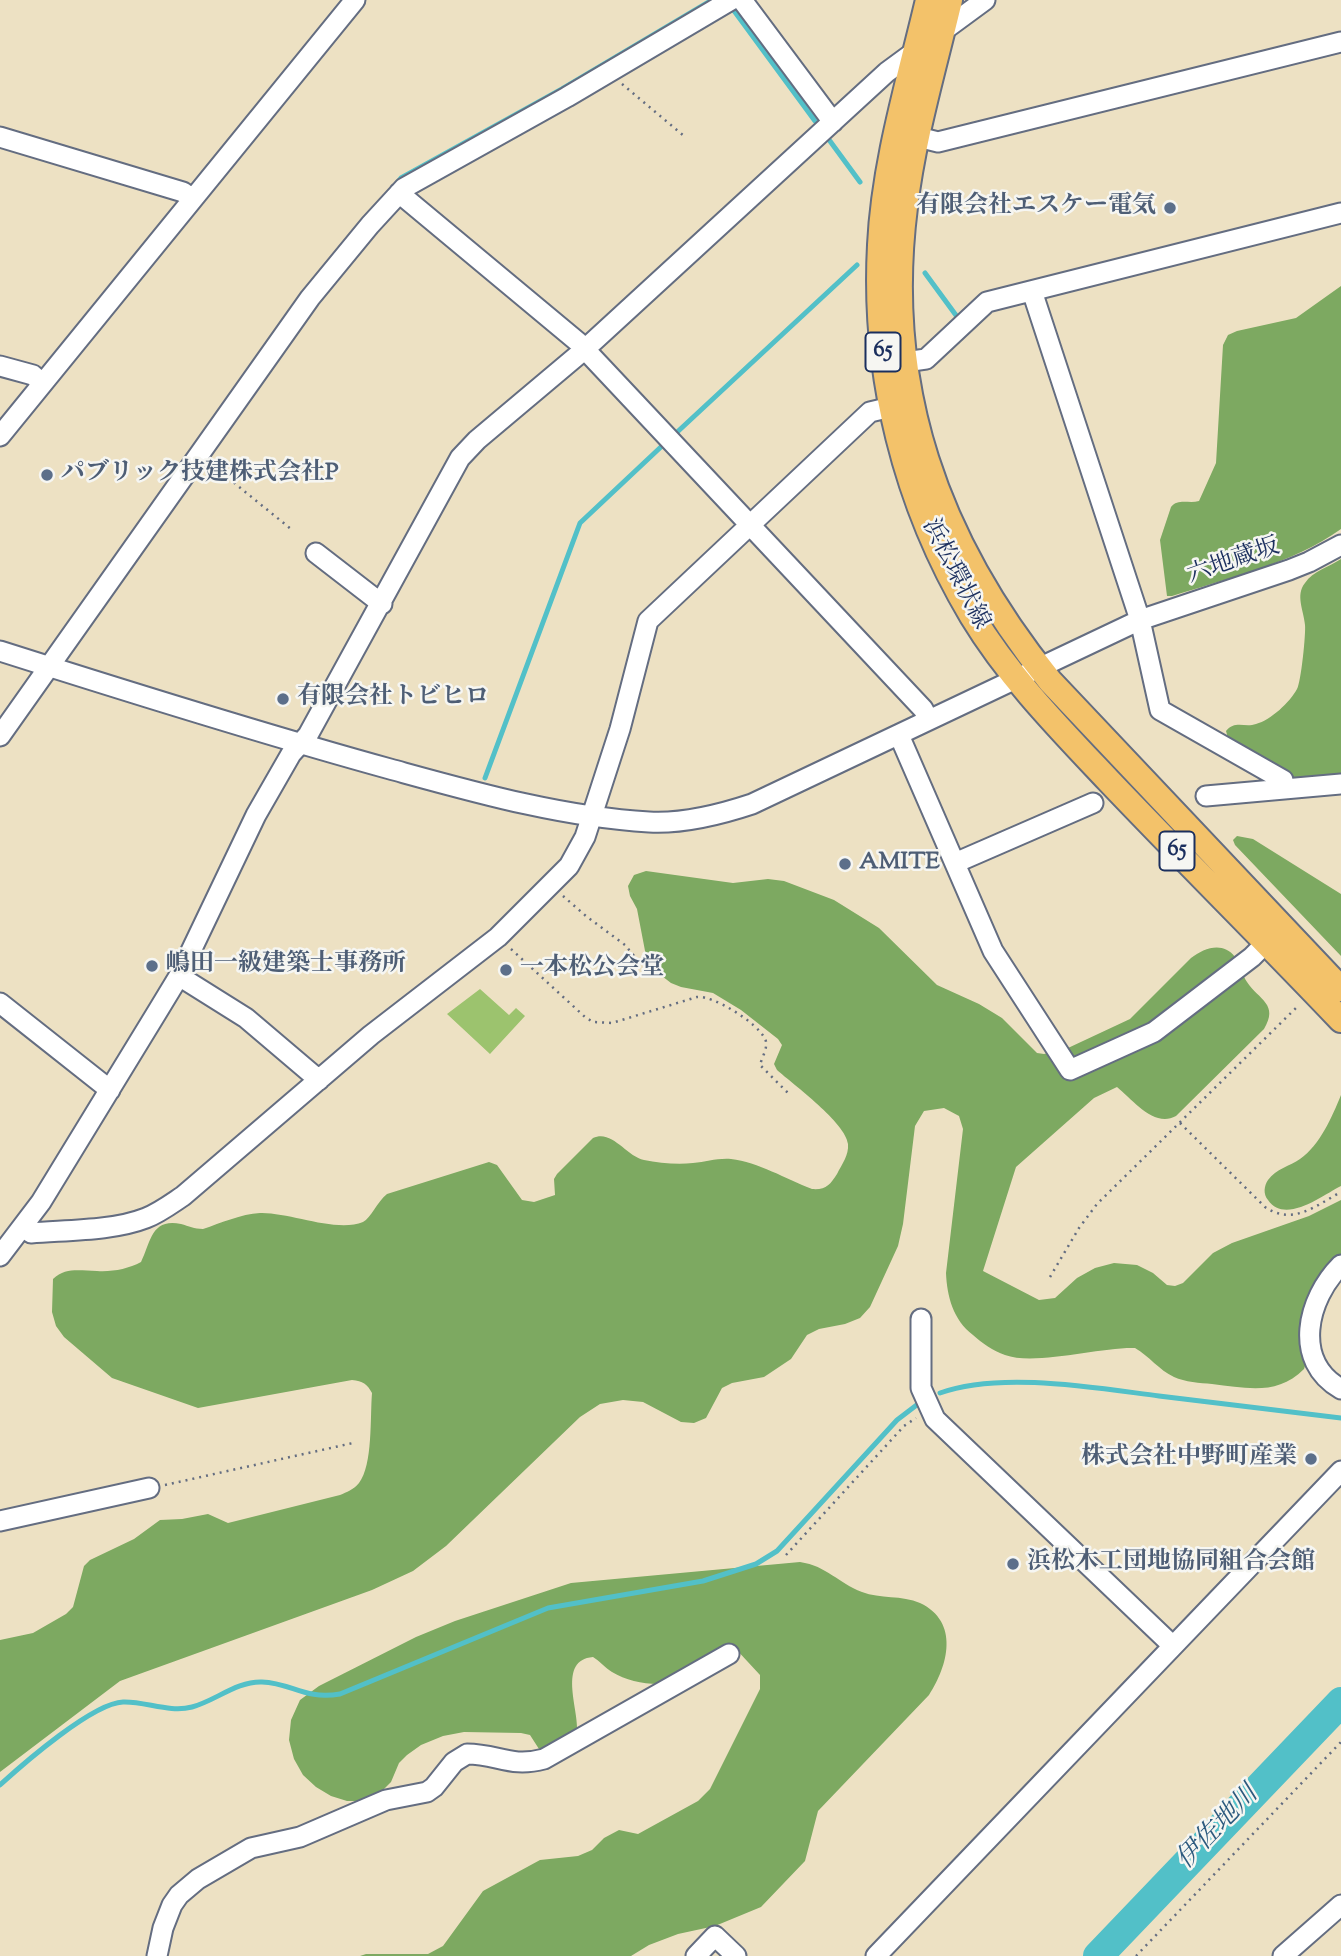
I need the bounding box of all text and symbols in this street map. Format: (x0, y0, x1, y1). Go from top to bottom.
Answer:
place label: 有限会社エスケー電気 (916, 194, 1156, 222)
marker: 有限会社エスケー電気 (1162, 200, 1178, 216)
road number: 65 (866, 332, 900, 372)
place label: パブリック技建株式会社P (61, 461, 339, 489)
marker: パブリック技建株式会社P (39, 467, 55, 483)
street label: 浜松環状線 (914, 515, 994, 635)
street label: 六地蔵坂 (1184, 534, 1284, 592)
place label: 有限会社トビヒロ (297, 685, 489, 713)
marker: 有限会社トビヒロ (275, 691, 291, 707)
road number: 65 (1160, 832, 1194, 870)
place label: AMITE (859, 850, 940, 878)
marker: AMITE (837, 856, 853, 872)
place label: 嶋田一級建築士事務所 (166, 952, 406, 980)
place label: 一本松公会堂 (520, 956, 664, 984)
marker: 嶋田一級建築士事務所 (144, 958, 160, 974)
marker: 一本松公会堂 (498, 962, 514, 978)
place label: 株式会社中野町産業 (1081, 1445, 1297, 1473)
marker: 株式会社中野町産業 (1303, 1451, 1319, 1467)
place label: 浜松木工団地協同組合会館 (1027, 1550, 1315, 1578)
marker: 浜松木工団地協同組合会館 (1005, 1556, 1021, 1572)
water label: 伊佐地川 (1172, 1781, 1266, 1877)

